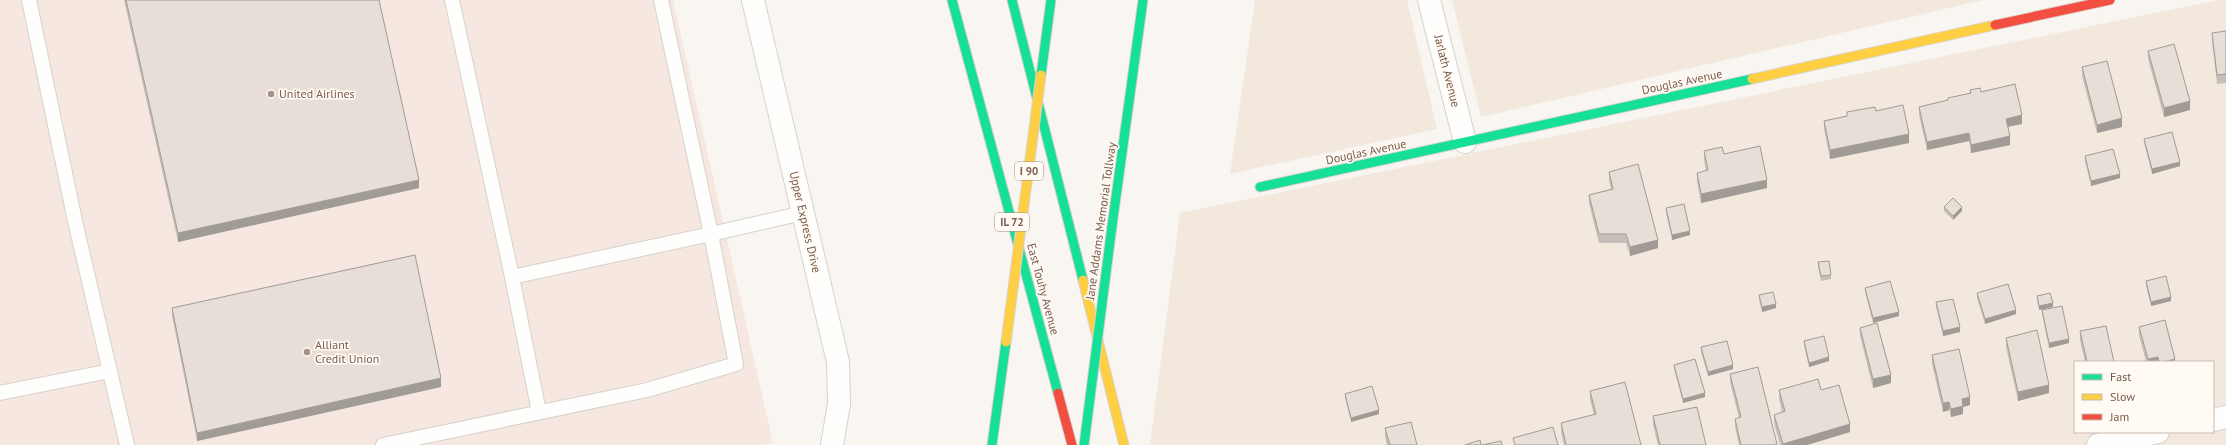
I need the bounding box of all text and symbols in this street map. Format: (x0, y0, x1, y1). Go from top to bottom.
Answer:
street label: Jarlath Avenue (1431, 32, 1464, 109)
street label: Douglas Avenue (1640, 66, 1724, 97)
place label: United Airlines (279, 86, 355, 101)
marker: United Airlines (266, 89, 276, 99)
street label: Douglas Avenue (1324, 136, 1408, 167)
street label: Jane Addams Memorial Tollway (1082, 141, 1119, 302)
road number: I 90 (1015, 162, 1043, 180)
street label: Upper Express Drive (787, 170, 824, 274)
road number: IL 72 (995, 213, 1029, 231)
street label: East Touhy Avenue (1024, 241, 1063, 336)
place label: Alliant Credit Union (315, 337, 379, 366)
marker: Alliant Credit Union (302, 347, 312, 357)
legend (2074, 361, 2214, 433)
text: Fast (2110, 369, 2131, 384)
text: Slow (2110, 389, 2135, 404)
text: Jam (2109, 409, 2129, 424)

